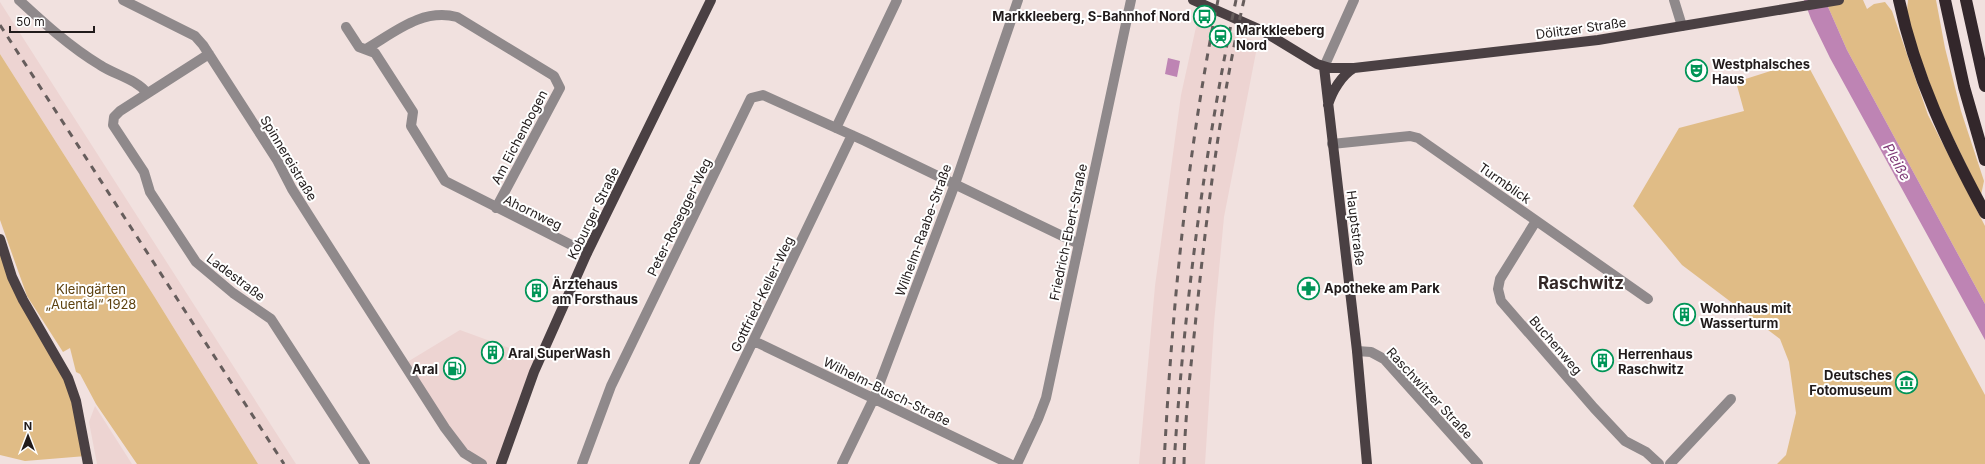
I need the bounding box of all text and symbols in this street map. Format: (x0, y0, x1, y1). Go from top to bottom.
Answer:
bus stop icon: Markkleeberg, S-Bahnhof Nord (1192, 3, 1218, 29)
scale bar (10, 8, 94, 34)
place label: Markkleeberg, S-Bahnhof Nord (992, 8, 1190, 24)
text: 50 m (16, 14, 45, 29)
street label: Dölitzer Straße (1535, 14, 1627, 42)
place label: Markkleeberg Nord (1236, 22, 1324, 53)
station icon: Markkleeberg Nord (1207, 24, 1233, 50)
place label: Westphalsches Haus (1712, 56, 1810, 87)
theatre icon: Westphalsches Haus (1683, 58, 1709, 84)
street label: Am Eichenbogen (487, 87, 551, 187)
street label: Spinnereistraße (257, 112, 321, 204)
water label: Pleiße (1880, 140, 1915, 184)
street label: Peter-Rosegger-Weg (643, 155, 715, 279)
street label: Turmblick (1476, 159, 1534, 207)
street label: Wilhelm-Raabe-Straße (892, 162, 954, 298)
street label: Friedrich-Ebert-Straße (1046, 162, 1090, 302)
street label: Koburger Straße (564, 164, 622, 262)
street label: Hauptstraße (1343, 189, 1369, 267)
street label: Ahornweg (501, 191, 565, 233)
street label: Gottfried-Keller-Weg (727, 233, 797, 355)
street label: Ladestraße (204, 250, 268, 304)
district label: Raschwitz (1538, 273, 1624, 293)
pharmacy icon: Apotheke am Park (1295, 275, 1321, 301)
place label: Ärztehaus am Forsthaus (552, 276, 638, 307)
building icon: Ärztehaus am Forsthaus (523, 278, 549, 304)
place label: Apotheke am Park (1324, 280, 1440, 296)
park label: Kleingärten „Auental“ 1928 (46, 281, 136, 312)
place label: Wohnhaus mit Wasserturm (1700, 300, 1791, 331)
building icon: Wohnhaus mit Wasserturm (1671, 302, 1697, 328)
street label: Buchenweg (1526, 312, 1586, 378)
building icon: Aral SuperWash (480, 340, 506, 366)
street label: Raschwitzer Straße (1384, 344, 1476, 442)
place label: Aral SuperWash (508, 345, 610, 361)
place label: Herrenhaus Raschwitz (1618, 346, 1693, 377)
building icon: Herrenhaus Raschwitz (1590, 348, 1616, 374)
street label: Wilhelm-Busch-Straße (821, 353, 953, 429)
fuel station icon: Aral (441, 356, 467, 382)
place label: Aral (412, 361, 438, 377)
place label: Deutsches Fotomuseum (1809, 367, 1892, 398)
museum icon: Deutsches Fotomuseum (1894, 369, 1920, 395)
north arrow (8, 416, 48, 456)
text: N (24, 419, 32, 433)

